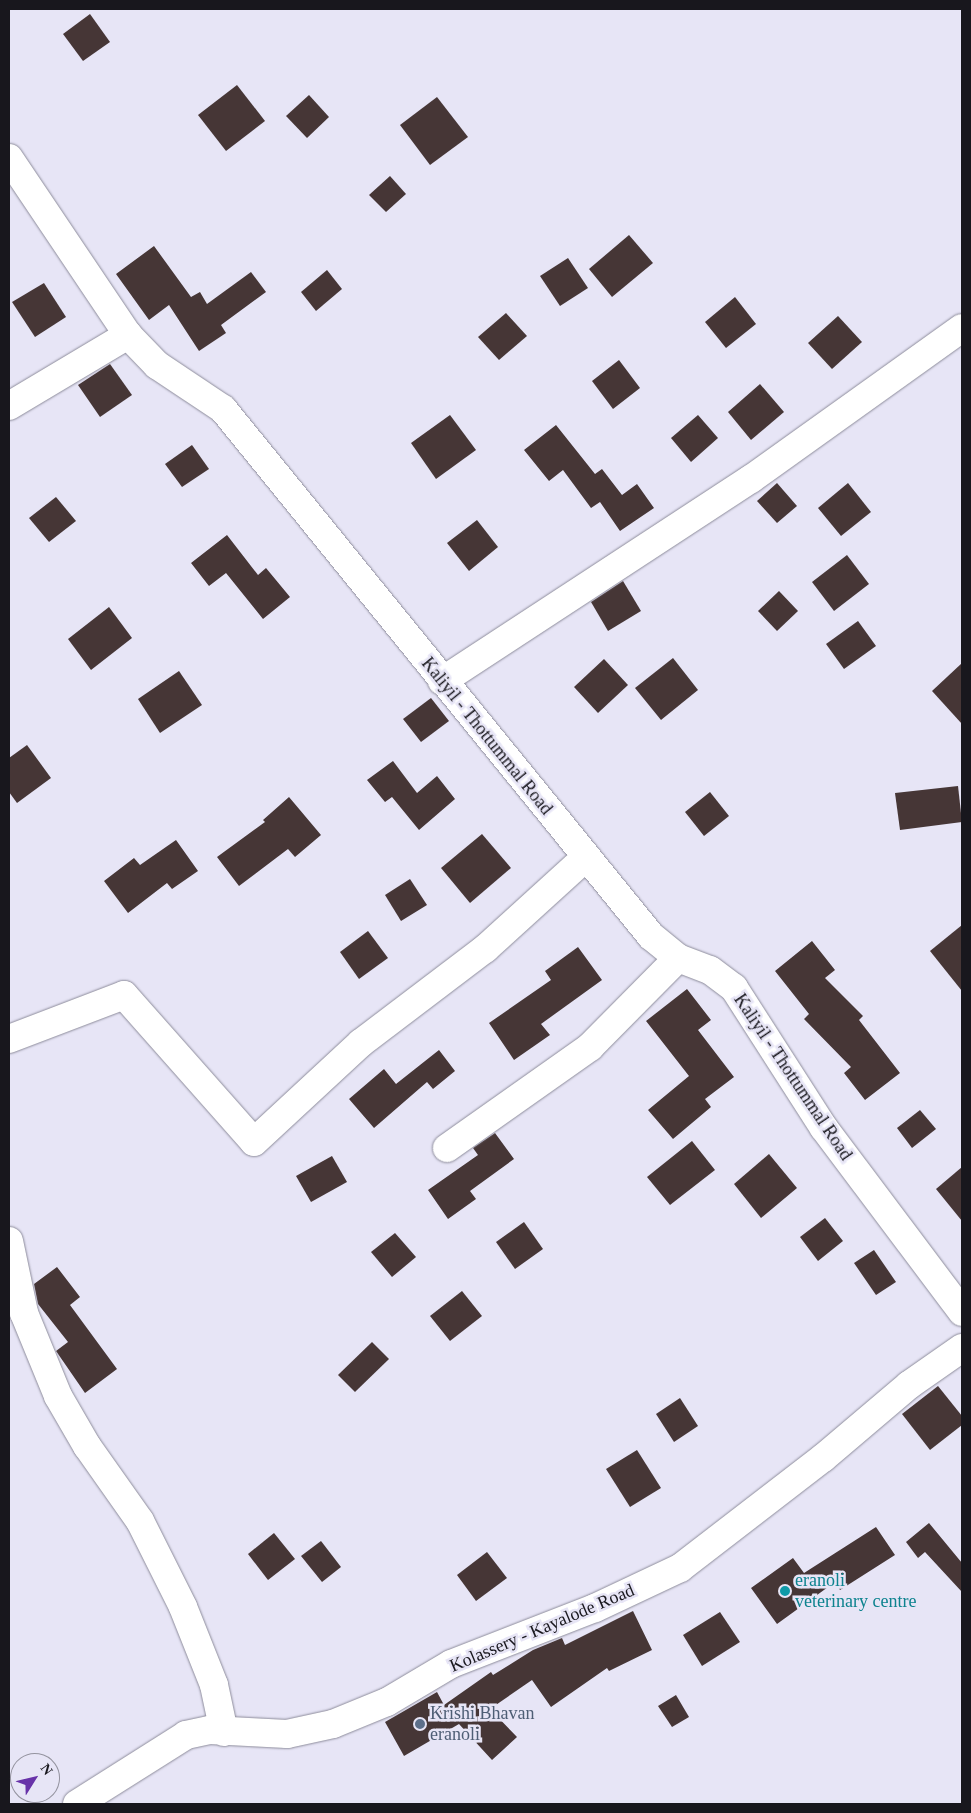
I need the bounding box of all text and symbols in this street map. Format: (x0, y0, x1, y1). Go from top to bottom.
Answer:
street label: Kaliyil - Thottummal Road (417, 653, 557, 819)
street label: Kaliyil - Thottummal Road (729, 990, 857, 1164)
place label: eranoli veterinary centre (795, 1570, 916, 1612)
street label: Kolassery - Kayalode Road (446, 1579, 638, 1677)
marker: eranoli veterinary centre (779, 1585, 791, 1597)
place label: Krishi Bhavan eranoli (430, 1703, 534, 1746)
marker: Krishi Bhavan eranoli (414, 1718, 426, 1730)
north arrow (10, 1753, 60, 1803)
text: N (38, 1761, 56, 1778)

